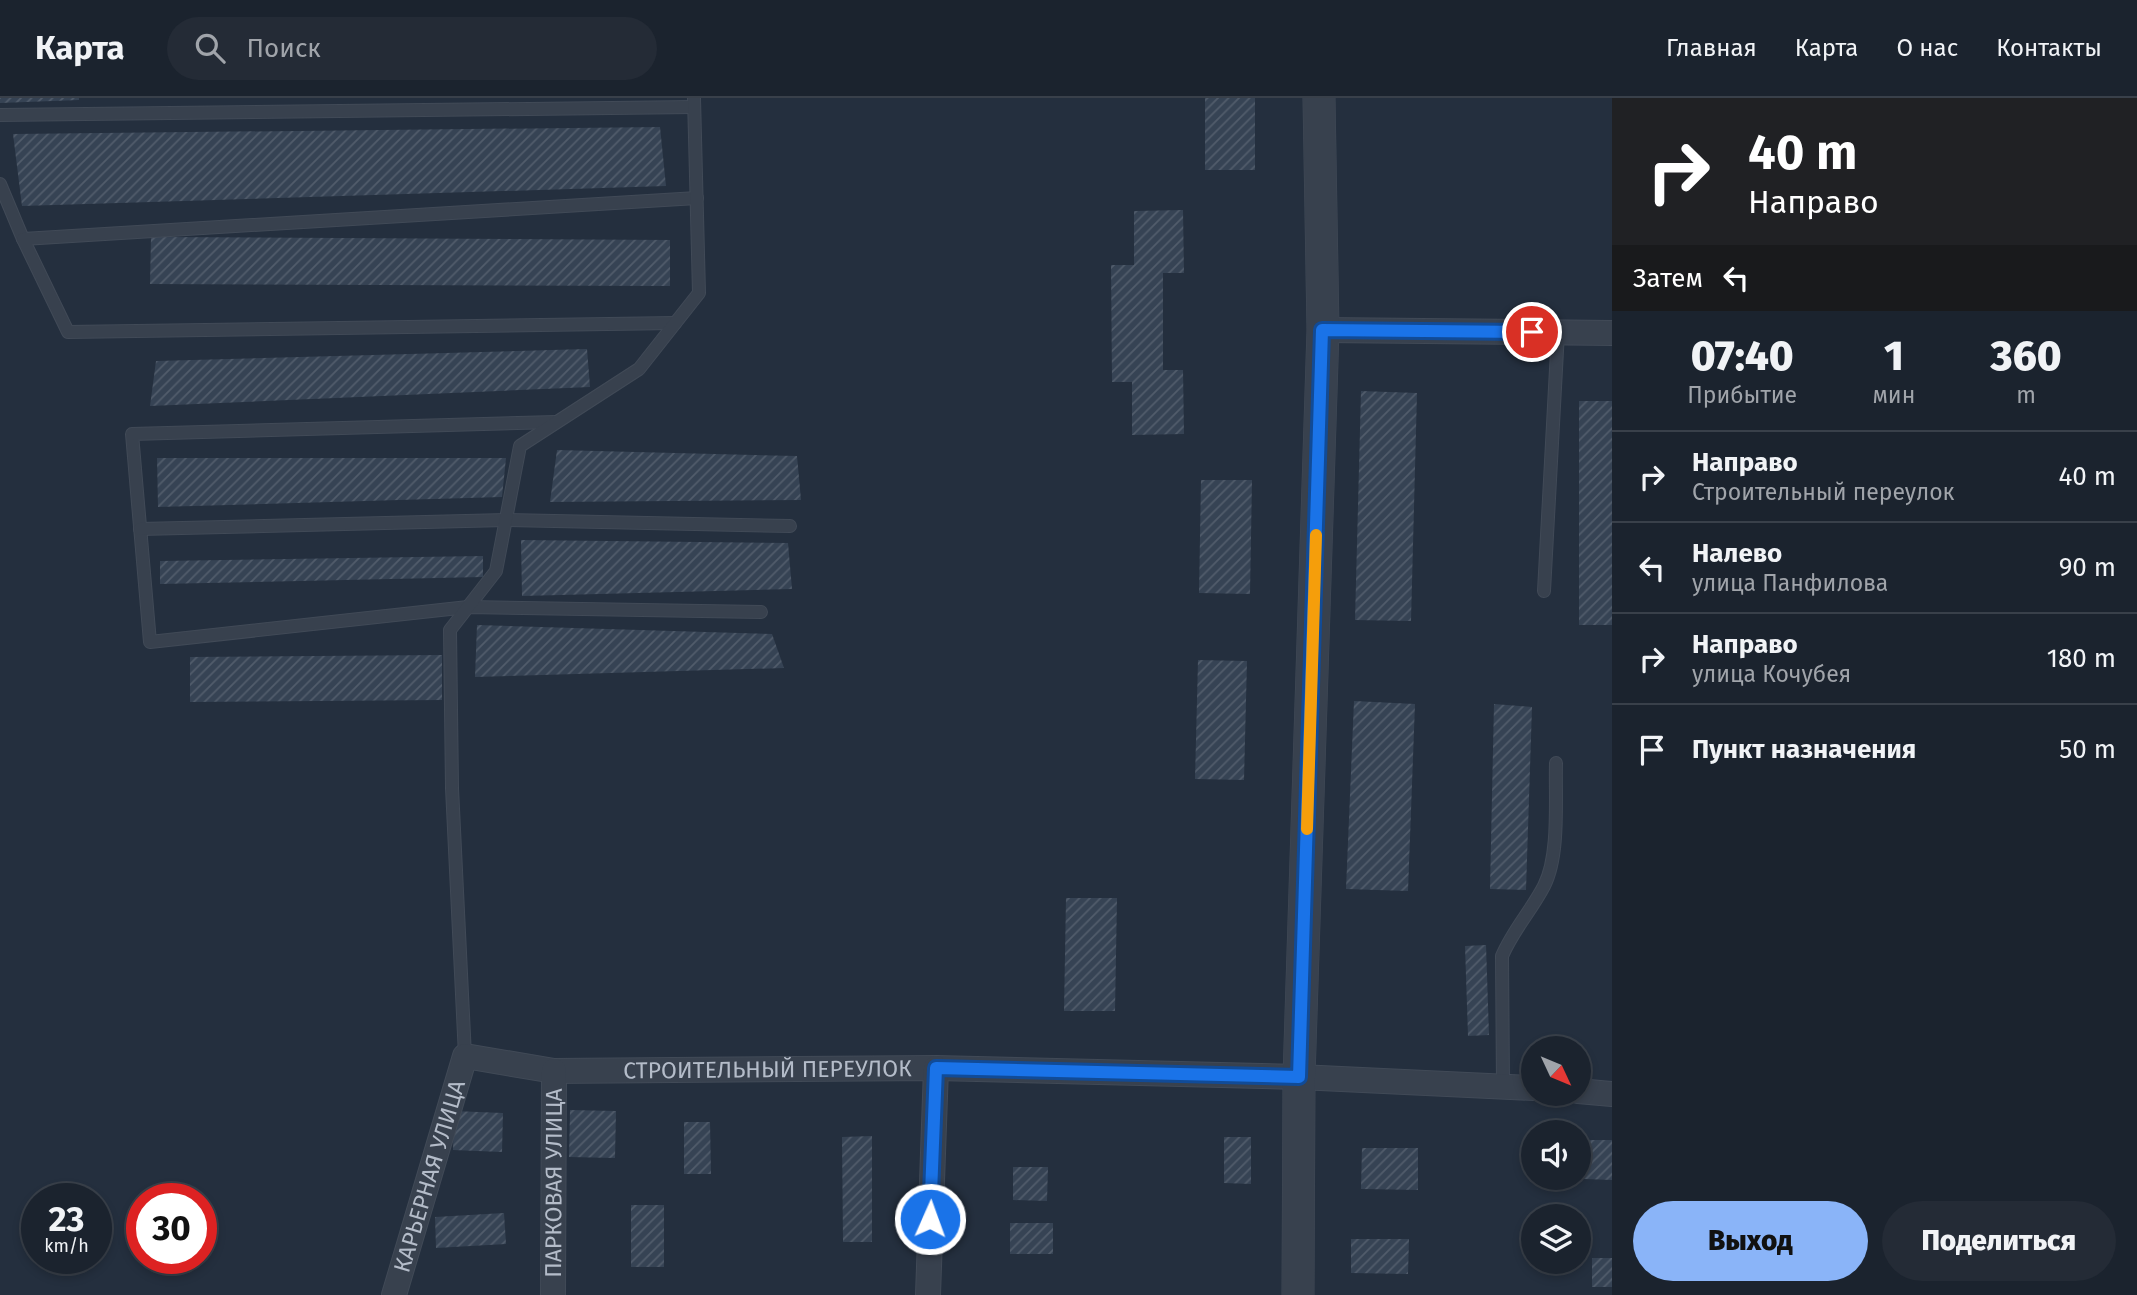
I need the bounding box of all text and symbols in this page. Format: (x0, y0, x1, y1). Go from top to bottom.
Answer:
search box (167, 17, 657, 80)
text: Карта (35, 28, 125, 68)
icon: search (191, 29, 229, 67)
text: Поиск (247, 33, 321, 64)
text: Главная (1666, 34, 1757, 62)
text: Карта (1795, 34, 1858, 62)
text: О нас (1896, 34, 1958, 62)
text: Контакты (1996, 34, 2102, 62)
text: 40 m (1748, 123, 1857, 182)
icon: right (1633, 126, 1724, 217)
text: Направо (1748, 183, 1879, 221)
icon: left (1717, 259, 1755, 297)
text: Затем (1633, 263, 1703, 294)
pin (1502, 302, 1562, 362)
icon: arrive (1513, 313, 1551, 351)
text: 07:40 (1691, 331, 1794, 381)
text: 1 (1884, 331, 1904, 381)
text: 360 (1991, 331, 2062, 381)
text: Прибытие (1687, 381, 1797, 409)
text: мин (1872, 381, 1915, 409)
text: m (2016, 381, 2036, 409)
text: Направо (1692, 447, 1798, 478)
icon: right (1633, 458, 1671, 496)
text: 40 m (2058, 461, 2116, 492)
text: Строительный переулок (1692, 478, 1955, 506)
text: Налево (1692, 538, 1782, 569)
icon: left (1633, 549, 1671, 587)
text: 90 m (2059, 552, 2116, 583)
text: улица Панфилова (1692, 569, 1888, 597)
text: Направо (1692, 629, 1798, 660)
icon: right (1633, 640, 1671, 678)
text: 180 m (2047, 643, 2116, 674)
text: улица Кочубея (1692, 660, 1851, 688)
icon: arrive (1633, 731, 1671, 769)
text: Пункт назначения (1692, 734, 1916, 765)
text: 50 m (2059, 734, 2116, 765)
north arrow (1521, 1036, 1591, 1106)
map controls (1521, 1036, 1591, 1274)
street label: СТРОИТЕЛЬНЫЙ ПЕРЕУЛОК (623, 1054, 912, 1084)
street label: КАРЬЕРНАЯ УЛИЦА (388, 1076, 471, 1276)
street label: ПАРКОВАЯ УЛИЦА (539, 1087, 568, 1278)
button: sound (1521, 1120, 1591, 1190)
position arrow (893, 1182, 967, 1256)
speed limit sign: 30 (126, 1183, 217, 1274)
text: 23 (48, 1198, 85, 1240)
button: Выход (1633, 1201, 1868, 1281)
button: Поделиться (1882, 1201, 2116, 1281)
button: layers (1521, 1204, 1591, 1274)
text: km/h (44, 1235, 89, 1257)

